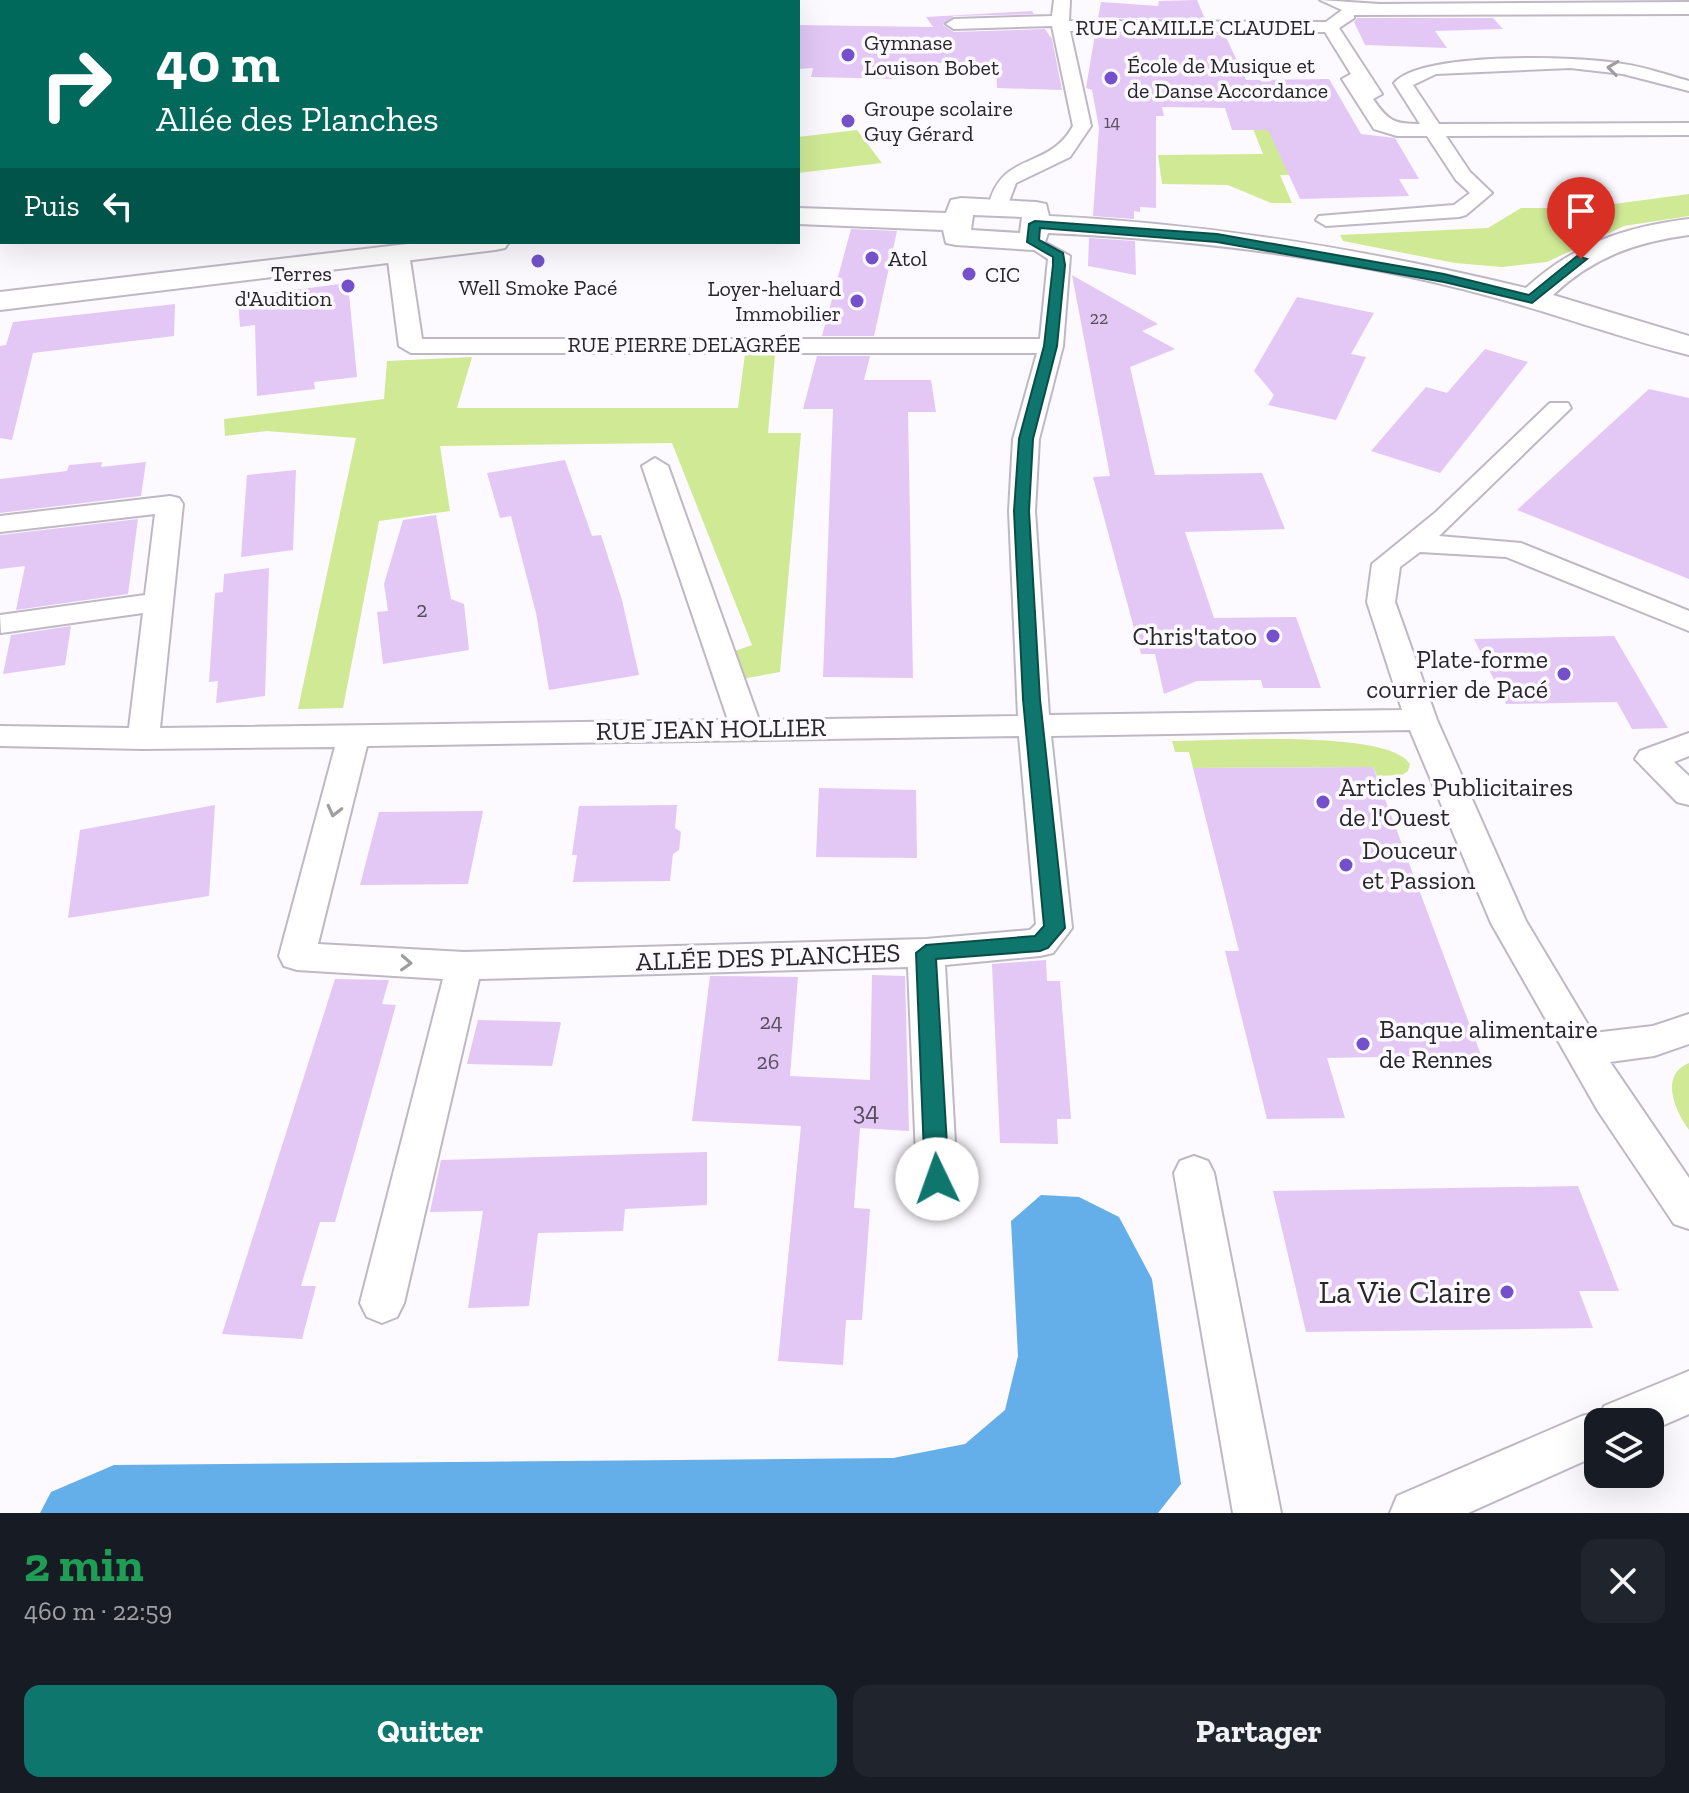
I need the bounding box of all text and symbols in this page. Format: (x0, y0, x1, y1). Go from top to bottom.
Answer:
street label: RUE CAMILLE CLAUDEL (1075, 14, 1315, 41)
text: 40 m (156, 29, 280, 96)
place label: Gymnase Louison Bobet (864, 29, 1000, 81)
icon: right (24, 32, 128, 136)
marker: Gymnase Louison Bobet (839, 46, 857, 64)
place label: École de Musique et de Danse Accordance (1127, 52, 1328, 104)
one-way arrow (1606, 60, 1619, 77)
marker: École de Musique et de Danse Accordance (1102, 69, 1120, 87)
place label: Groupe scolaire Guy Gérard (864, 95, 1013, 147)
text: Allée des Planches (156, 97, 439, 140)
house number: 14 (1104, 111, 1121, 133)
marker: Groupe scolaire Guy Gérard (839, 112, 857, 130)
pin (1547, 177, 1615, 259)
icon: left (96, 184, 140, 228)
text: Puis (24, 188, 80, 224)
icon: arrive (1559, 189, 1603, 233)
place label: Atol (888, 245, 927, 272)
marker: Atol (863, 249, 881, 267)
marker: Well Smoke Pacé (529, 252, 547, 270)
place label: Terres d'Audition (235, 260, 332, 312)
place label: CIC (985, 261, 1020, 288)
marker: CIC (960, 265, 978, 283)
place label: Well Smoke Pacé (459, 274, 617, 301)
place label: Loyer-heluard Immobilier (707, 275, 841, 327)
marker: Terres d'Audition (339, 277, 357, 295)
marker: Loyer-heluard Immobilier (848, 292, 866, 310)
house number: 22 (1090, 307, 1108, 329)
street label: RUE PIERRE DELAGRÉE (567, 331, 801, 358)
house number: 2 (416, 596, 428, 623)
place label: Chris'tatoo (1133, 620, 1257, 652)
marker: Chris'tatoo (1264, 627, 1282, 645)
place label: Plate-forme courrier de Pacé (1366, 643, 1548, 705)
marker: Plate-forme courrier de Pacé (1555, 665, 1573, 683)
street label: RUE JEAN HOLLIER (596, 711, 826, 747)
place label: Articles Publicitaires de l'Ouest (1339, 771, 1573, 833)
marker: Articles Publicitaires de l'Ouest (1314, 793, 1332, 811)
one-way arrow (327, 803, 344, 817)
place label: Douceur et Passion (1362, 834, 1475, 896)
marker: Douceur et Passion (1337, 856, 1355, 874)
street label: ALLÉE DES PLANCHES (635, 936, 901, 978)
one-way arrow (400, 954, 413, 971)
house number: 24 (759, 1008, 783, 1035)
place label: Banque alimentaire de Rennes (1379, 1013, 1598, 1075)
marker: Banque alimentaire de Rennes (1354, 1035, 1372, 1053)
house number: 26 (756, 1048, 780, 1075)
house number: 34 (853, 1095, 879, 1127)
position arrow (895, 1137, 979, 1221)
place label: La Vie Claire (1318, 1273, 1491, 1311)
marker: La Vie Claire (1498, 1283, 1516, 1301)
map controls (1584, 1408, 1664, 1488)
button: layers (1584, 1408, 1664, 1488)
text: 2 min (24, 1536, 144, 1593)
button: close (1581, 1539, 1665, 1623)
text: 460 m · 22:59 (24, 1595, 172, 1627)
button: Quitter (24, 1685, 837, 1777)
button: Partager (853, 1685, 1665, 1777)

